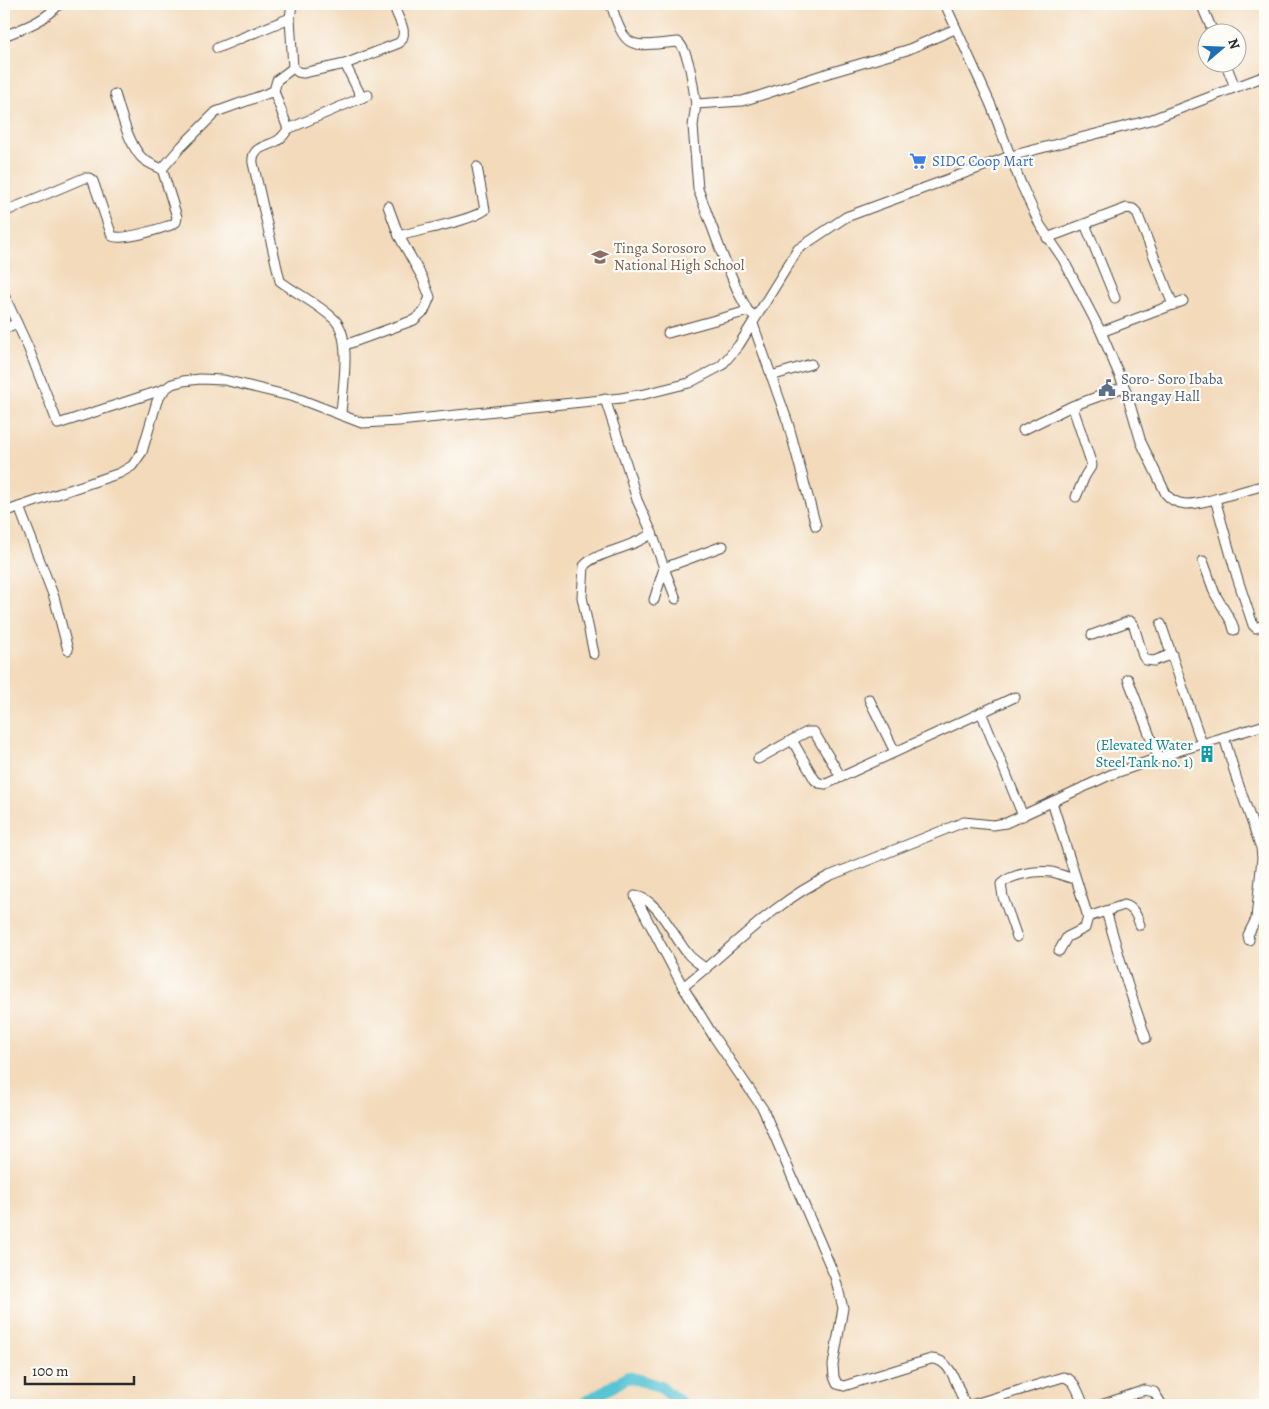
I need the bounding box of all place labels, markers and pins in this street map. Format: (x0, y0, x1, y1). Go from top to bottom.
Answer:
supermarket icon: SIDC Coop Mart (908, 151, 928, 171)
place label: SIDC Coop Mart (932, 151, 1033, 171)
place label: Tinga Sorosoro National High School (614, 238, 745, 275)
school or university icon: Tinga Sorosoro National High School (590, 247, 610, 267)
place label: Soro- Soro Ibaba Brangay Hall (1121, 369, 1223, 406)
public building icon: Soro- Soro Ibaba Brangay Hall (1097, 378, 1117, 398)
place label: (Elevated Water Steel Tank no. 1) (1095, 735, 1193, 772)
building icon: (Elevated Water Steel Tank no. 1) (1197, 744, 1217, 764)

